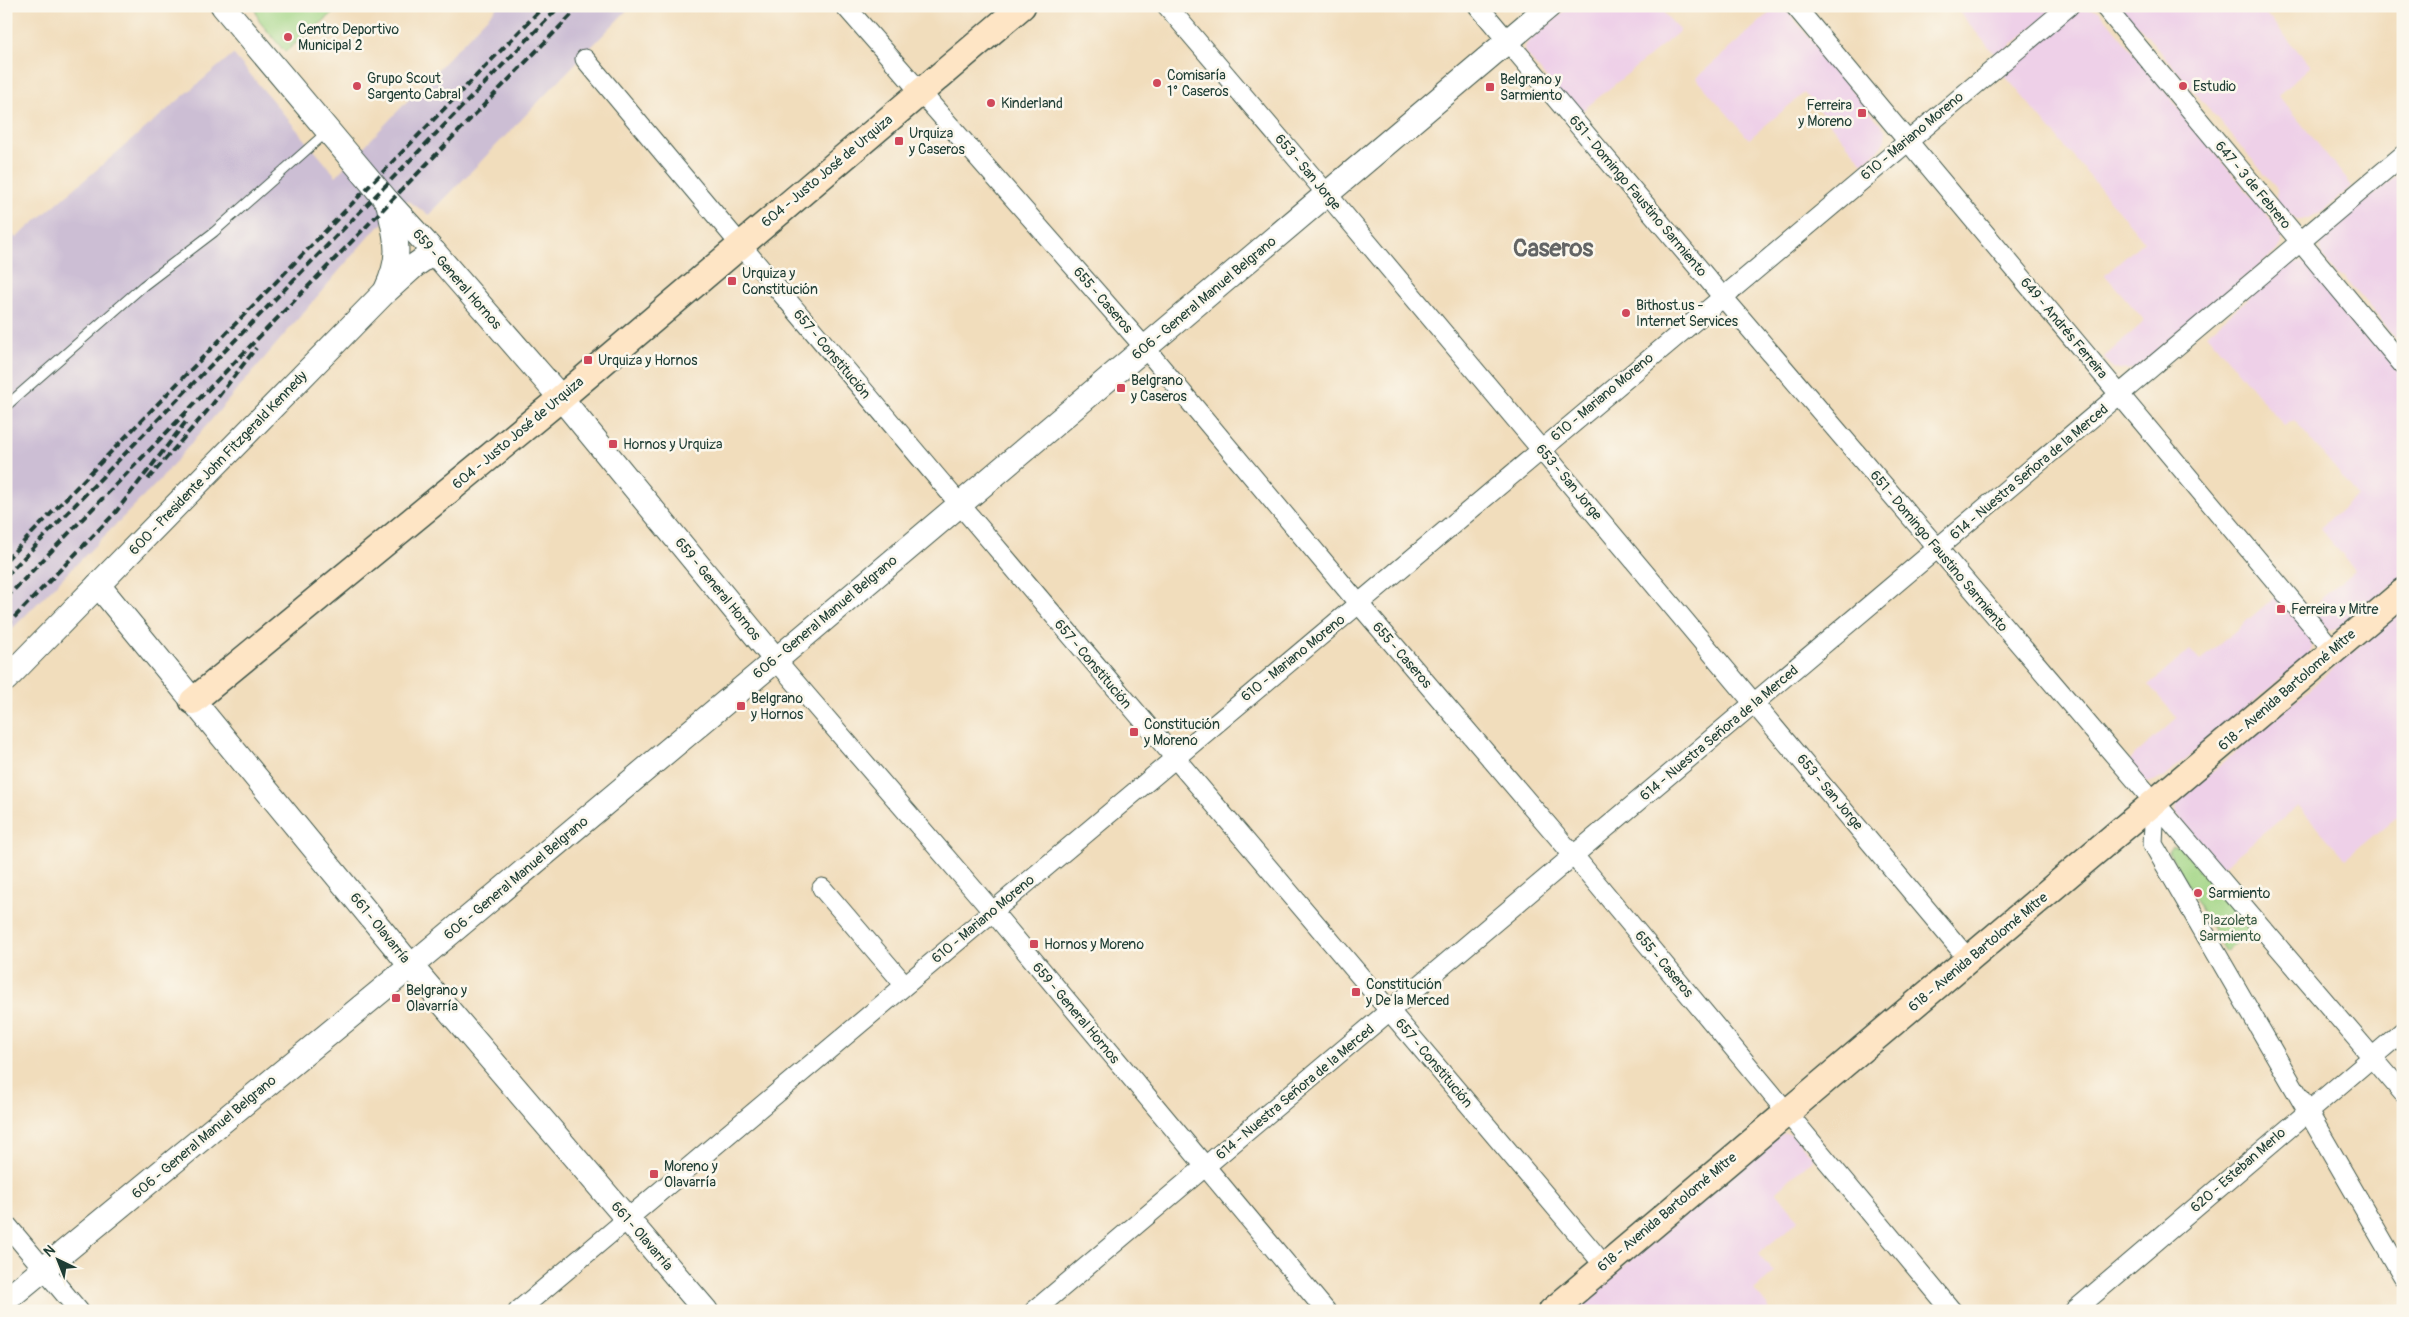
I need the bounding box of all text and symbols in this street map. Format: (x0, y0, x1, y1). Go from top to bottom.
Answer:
place label: Centro Deportivo Municipal 2 (298, 21, 400, 54)
marker: Centro Deportivo Municipal 2 (282, 31, 294, 43)
place label: Comisaría 1° Caseros (1167, 67, 1229, 100)
place label: Grupo Scout Sargento Cabral (367, 70, 461, 103)
place label: Belgrano y Sarmiento (1500, 71, 1563, 104)
marker: Comisaría 1° Caseros (1151, 77, 1163, 89)
place label: Estudio (2193, 78, 2237, 95)
marker: Grupo Scout Sargento Cabral (351, 80, 363, 92)
marker: Estudio (2177, 80, 2189, 92)
marker: Belgrano y Sarmiento (1484, 81, 1496, 93)
street label: 610 - Mariano Moreno (1857, 88, 1967, 184)
place label: Kinderland (1001, 95, 1063, 112)
marker: Kinderland (985, 97, 997, 109)
place label: Ferreira y Moreno (1797, 97, 1852, 130)
marker: Ferreira y Moreno (1856, 107, 1868, 119)
street label: 604 - Justo José de Urquiza (758, 111, 896, 231)
street label: 651 - Domingo Faustino Sarmiento (1565, 112, 1711, 281)
place label: Urquiza y Caseros (908, 125, 966, 158)
street label: 653 - San Jorge (1271, 131, 1345, 214)
marker: Urquiza y Caseros (893, 135, 905, 147)
street label: 647 - 3 de Febrero (2211, 138, 2295, 233)
street label: 659 - General Hornos (409, 226, 506, 333)
street label: 606 - General Manuel Belgrano (1128, 232, 1280, 363)
district label: Caseros (1513, 234, 1593, 263)
street label: 655 - Caseros (1070, 263, 1137, 337)
place label: Urquiza y Constitución (742, 265, 818, 298)
street label: 649 - Andrés Ferreira (2017, 274, 2111, 382)
marker: Urquiza y Constitución (726, 275, 738, 287)
place label: Bithost.us - Internet Services (1636, 297, 1739, 330)
street label: 657 - Constitución (790, 306, 874, 402)
marker: Bithost.us - Internet Services (1620, 307, 1632, 319)
street label: 610 - Mariano Moreno (1547, 349, 1657, 445)
place label: Urquiza y Hornos (598, 352, 698, 369)
marker: Urquiza y Hornos (582, 354, 594, 366)
street label: 600 - Presidente John Fitzgerald Kennedy (125, 368, 311, 558)
place label: Belgrano y Caseros (1130, 372, 1188, 405)
street label: 604 - Justo José de Urquiza (449, 373, 587, 493)
marker: Belgrano y Caseros (1115, 382, 1127, 394)
street label: 614 - Nuestra Señora de la Merced (1946, 401, 2112, 543)
place label: Hornos y Urquiza (623, 436, 723, 453)
marker: Hornos y Urquiza (607, 438, 619, 450)
street label: 653 - San Jorge (1532, 441, 1606, 524)
street label: 651 - Domingo Faustino Sarmiento (1866, 467, 2012, 636)
street label: 659 - General Hornos (671, 534, 765, 644)
street label: 606 - General Manuel Belgrano (749, 551, 901, 682)
place label: Ferreira y Mitre (2291, 601, 2379, 618)
marker: Ferreira y Mitre (2275, 603, 2287, 615)
street label: 610 - Mariano Moreno (1238, 611, 1349, 705)
street label: 657 - Constitución (1051, 616, 1135, 712)
street label: 655 - Caseros (1369, 618, 1436, 692)
street label: 618 - Avenida Bartolomé Mitre (2215, 626, 2359, 754)
street label: 614 - Nuestra Señora de la Merced (1636, 662, 1802, 804)
place label: Belgrano y Hornos (750, 690, 804, 723)
marker: Belgrano y Hornos (735, 700, 747, 712)
place label: Constitución y Moreno (1143, 716, 1220, 749)
marker: Constitución y Moreno (1128, 726, 1140, 738)
street label: 653 - San Jorge (1793, 751, 1867, 834)
street label: 606 - General Manuel Belgrano (440, 812, 592, 943)
street label: 610 - Mariano Moreno (928, 871, 1038, 967)
place label: Sarmiento (2208, 885, 2271, 902)
marker: Sarmiento (2192, 887, 2204, 899)
street label: 661 - Olavarría (346, 889, 414, 967)
street label: 618 - Avenida Bartolomé Mitre (1905, 889, 2051, 1015)
park label: Plazoleta Sarmiento (2199, 912, 2262, 945)
street label: 655 - Caseros (1631, 927, 1697, 1002)
place label: Hornos y Moreno (1044, 936, 1145, 953)
marker: Hornos y Moreno (1028, 938, 1040, 950)
street label: 659 - General Hornos (1029, 959, 1124, 1068)
place label: Constitución y De la Merced (1365, 976, 1450, 1009)
place label: Belgrano y Olavarría (406, 982, 467, 1015)
marker: Constitución y De la Merced (1350, 986, 1362, 998)
marker: Belgrano y Olavarría (390, 992, 402, 1004)
street label: 657 - Constitución (1392, 1015, 1476, 1111)
street label: 614 - Nuestra Señora de la Merced (1212, 1021, 1378, 1163)
street label: 606 - General Manuel Belgrano (128, 1071, 280, 1202)
street label: 620 - Esteban Merlo (2187, 1124, 2289, 1216)
street label: 618 - Avenida Bartolomé Mitre (1594, 1149, 1740, 1275)
place label: Moreno y Olavarría (664, 1158, 718, 1191)
marker: Moreno y Olavarría (648, 1168, 660, 1180)
street label: 661 - Olavarría (607, 1198, 677, 1274)
north arrow (32, 1234, 82, 1284)
text: N (40, 1241, 59, 1260)

